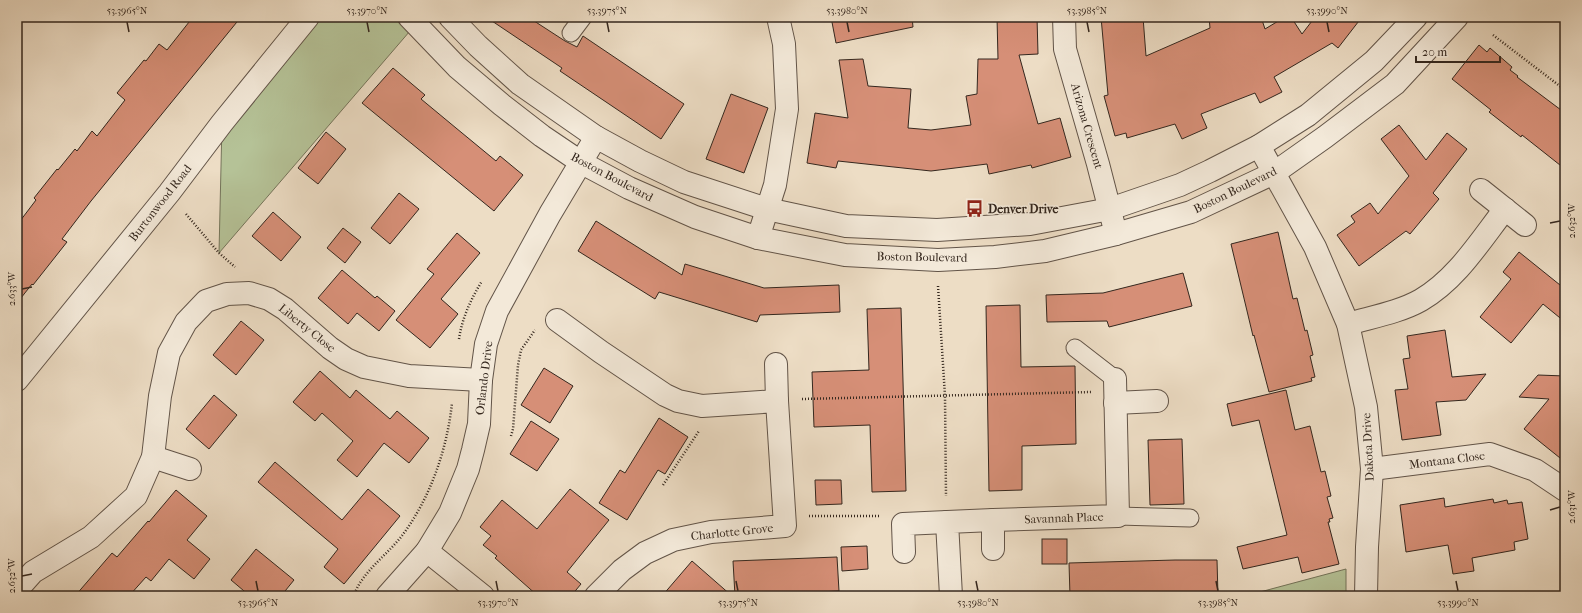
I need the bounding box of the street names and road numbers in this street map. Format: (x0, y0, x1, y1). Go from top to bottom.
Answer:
street label: Arizona Crescent (1068, 80, 1106, 171)
street label: Boston Boulevard (569, 150, 656, 205)
street label: Burtonwood Road (126, 162, 195, 244)
street label: Boston Boulevard (1191, 164, 1279, 216)
street label: Boston Boulevard (877, 249, 968, 265)
street label: Liberty Close (276, 301, 338, 355)
street label: Orlando Drive (472, 340, 496, 416)
street label: Dakota Drive (1359, 412, 1377, 482)
street label: Montana Close (1408, 448, 1486, 472)
street label: Savannah Place (1024, 510, 1104, 526)
street label: Charlotte Grove (690, 521, 774, 543)

